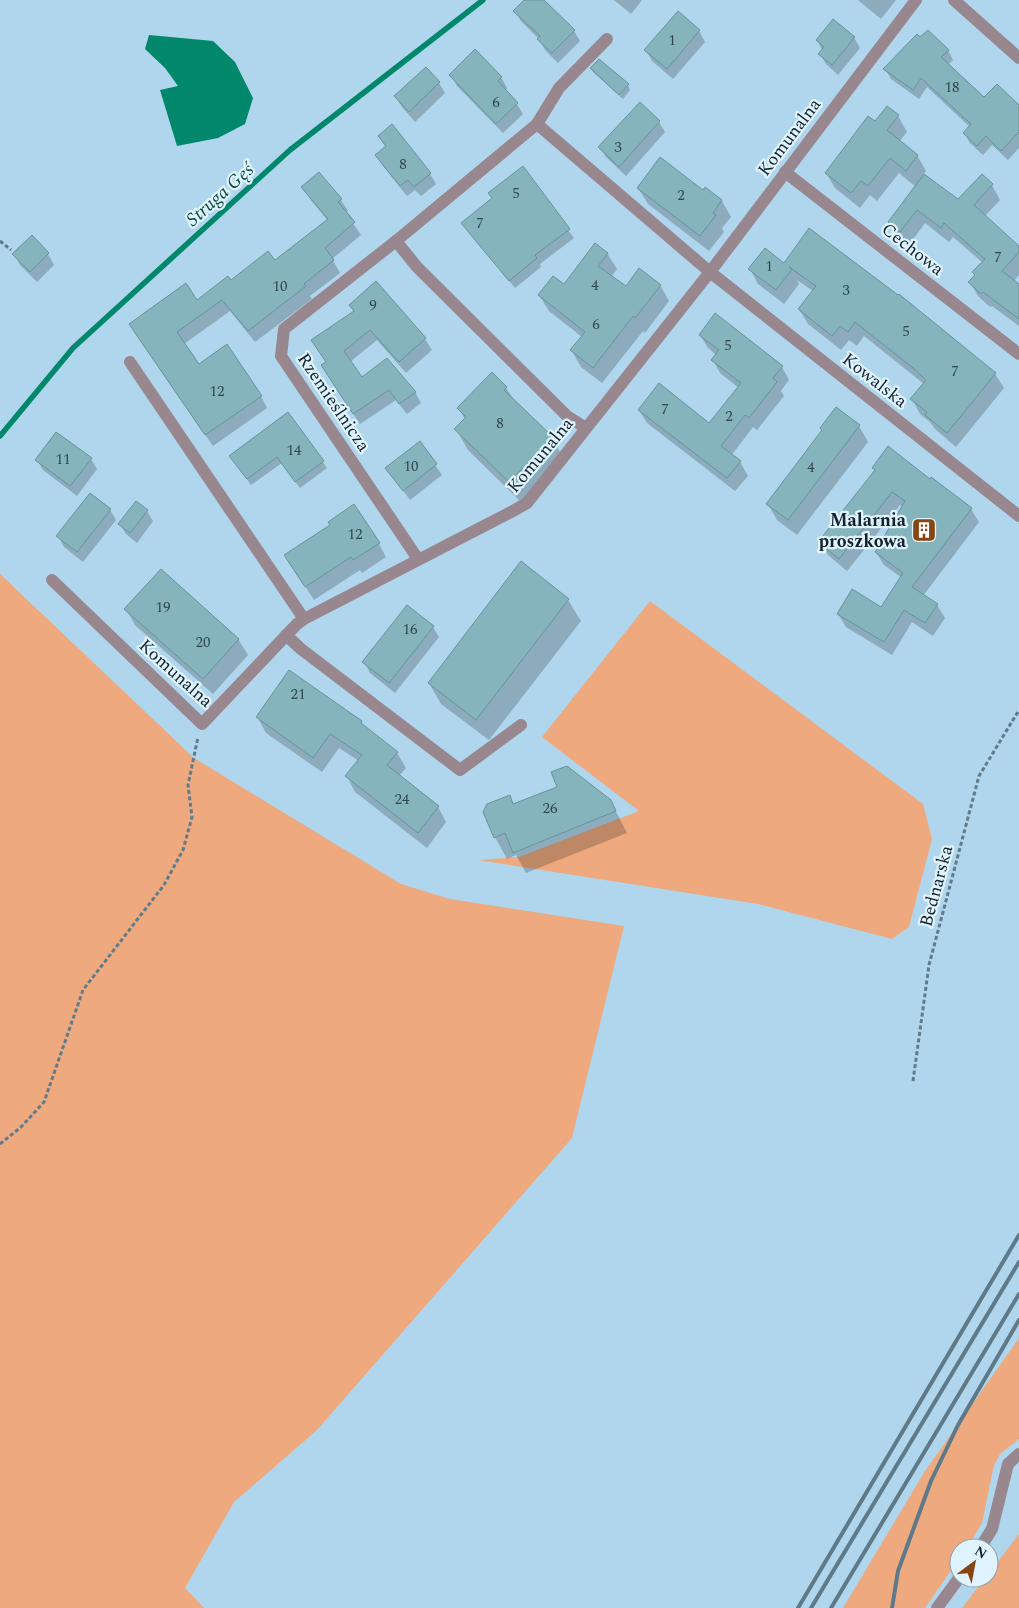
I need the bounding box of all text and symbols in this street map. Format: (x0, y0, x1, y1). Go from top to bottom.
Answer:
house number: 1 (668, 29, 676, 52)
house number: 18 (944, 76, 960, 99)
house number: 6 (492, 91, 500, 114)
street label: Komunalna (751, 93, 828, 182)
house number: 3 (614, 136, 622, 159)
house number: 8 (399, 153, 407, 176)
water label: Struga Gęś (179, 155, 262, 234)
house number: 5 (512, 182, 520, 205)
house number: 2 (677, 184, 685, 207)
house number: 7 (476, 212, 484, 235)
street label: Cechowa (876, 216, 950, 283)
house number: 7 (994, 246, 1002, 269)
house number: 1 (765, 255, 773, 278)
house number: 4 (591, 274, 599, 297)
house number: 10 (272, 275, 288, 298)
house number: 3 (842, 279, 850, 302)
house number: 9 (369, 294, 377, 317)
house number: 6 (592, 313, 600, 336)
house number: 5 (902, 320, 910, 343)
house number: 5 (724, 334, 732, 357)
street label: Kowalska (836, 346, 913, 415)
street label: Rzemieślnicza (290, 347, 377, 457)
house number: 7 (951, 360, 959, 383)
house number: 12 (209, 380, 225, 403)
house number: 7 (661, 398, 669, 421)
house number: 2 (725, 405, 733, 428)
street label: Komunalna (501, 411, 580, 499)
house number: 8 (496, 412, 504, 435)
house number: 14 (286, 439, 302, 462)
house number: 11 (55, 448, 71, 471)
house number: 10 (403, 455, 419, 478)
house number: 4 (807, 456, 815, 479)
place label: Malarnia proszkowa (818, 507, 907, 555)
building icon: Malarnia proszkowa (911, 517, 937, 543)
house number: 12 (347, 523, 363, 546)
house number: 19 (155, 596, 171, 619)
house number: 16 (402, 618, 418, 641)
house number: 20 (195, 631, 211, 654)
street label: Komunalna (133, 633, 219, 714)
house number: 21 (290, 683, 306, 706)
house number: 24 (394, 788, 410, 811)
house number: 26 (542, 797, 558, 820)
street label: Bednarska (913, 842, 960, 930)
north arrow (949, 1538, 999, 1588)
text: N (970, 1540, 991, 1564)

